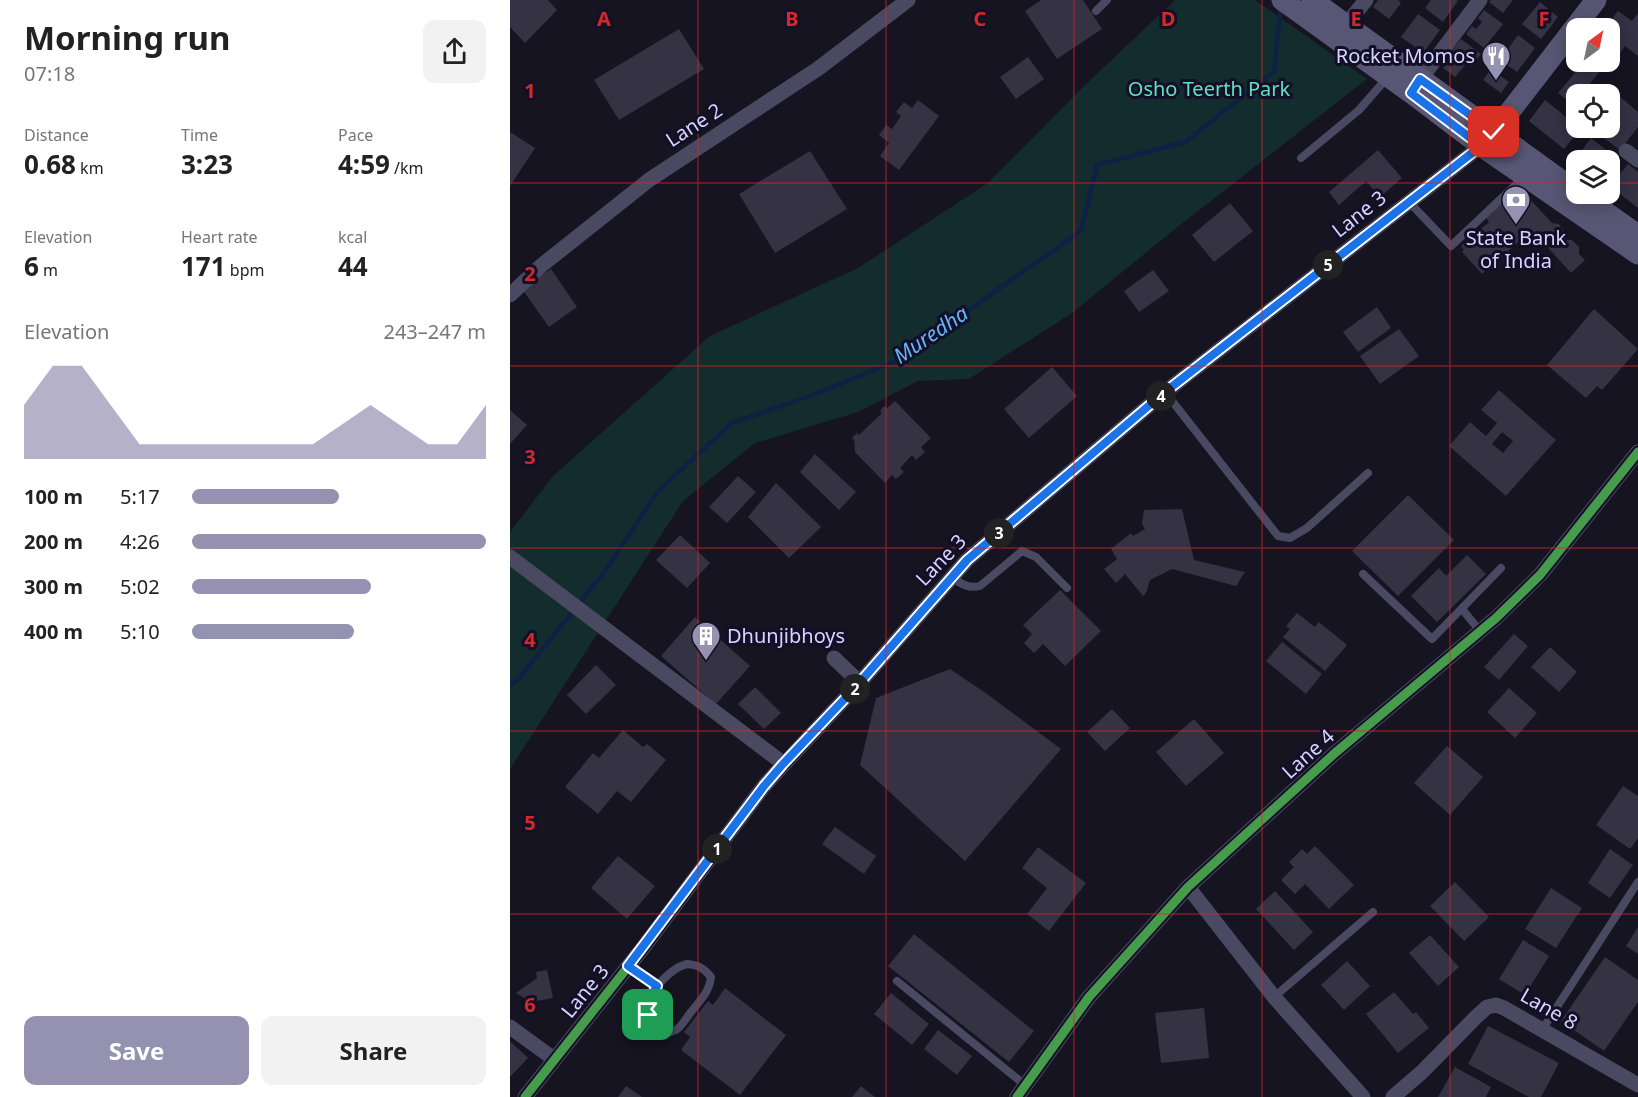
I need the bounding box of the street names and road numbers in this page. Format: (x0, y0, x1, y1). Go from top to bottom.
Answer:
street label: Lane 2 (660, 96, 727, 153)
street label: Lane 3 (1326, 184, 1391, 243)
street label: Lane 3 (909, 528, 972, 591)
street label: Lane 4 (1276, 722, 1340, 784)
street label: Lane 3 (555, 958, 615, 1023)
street label: Lane 8 (1516, 981, 1583, 1036)

